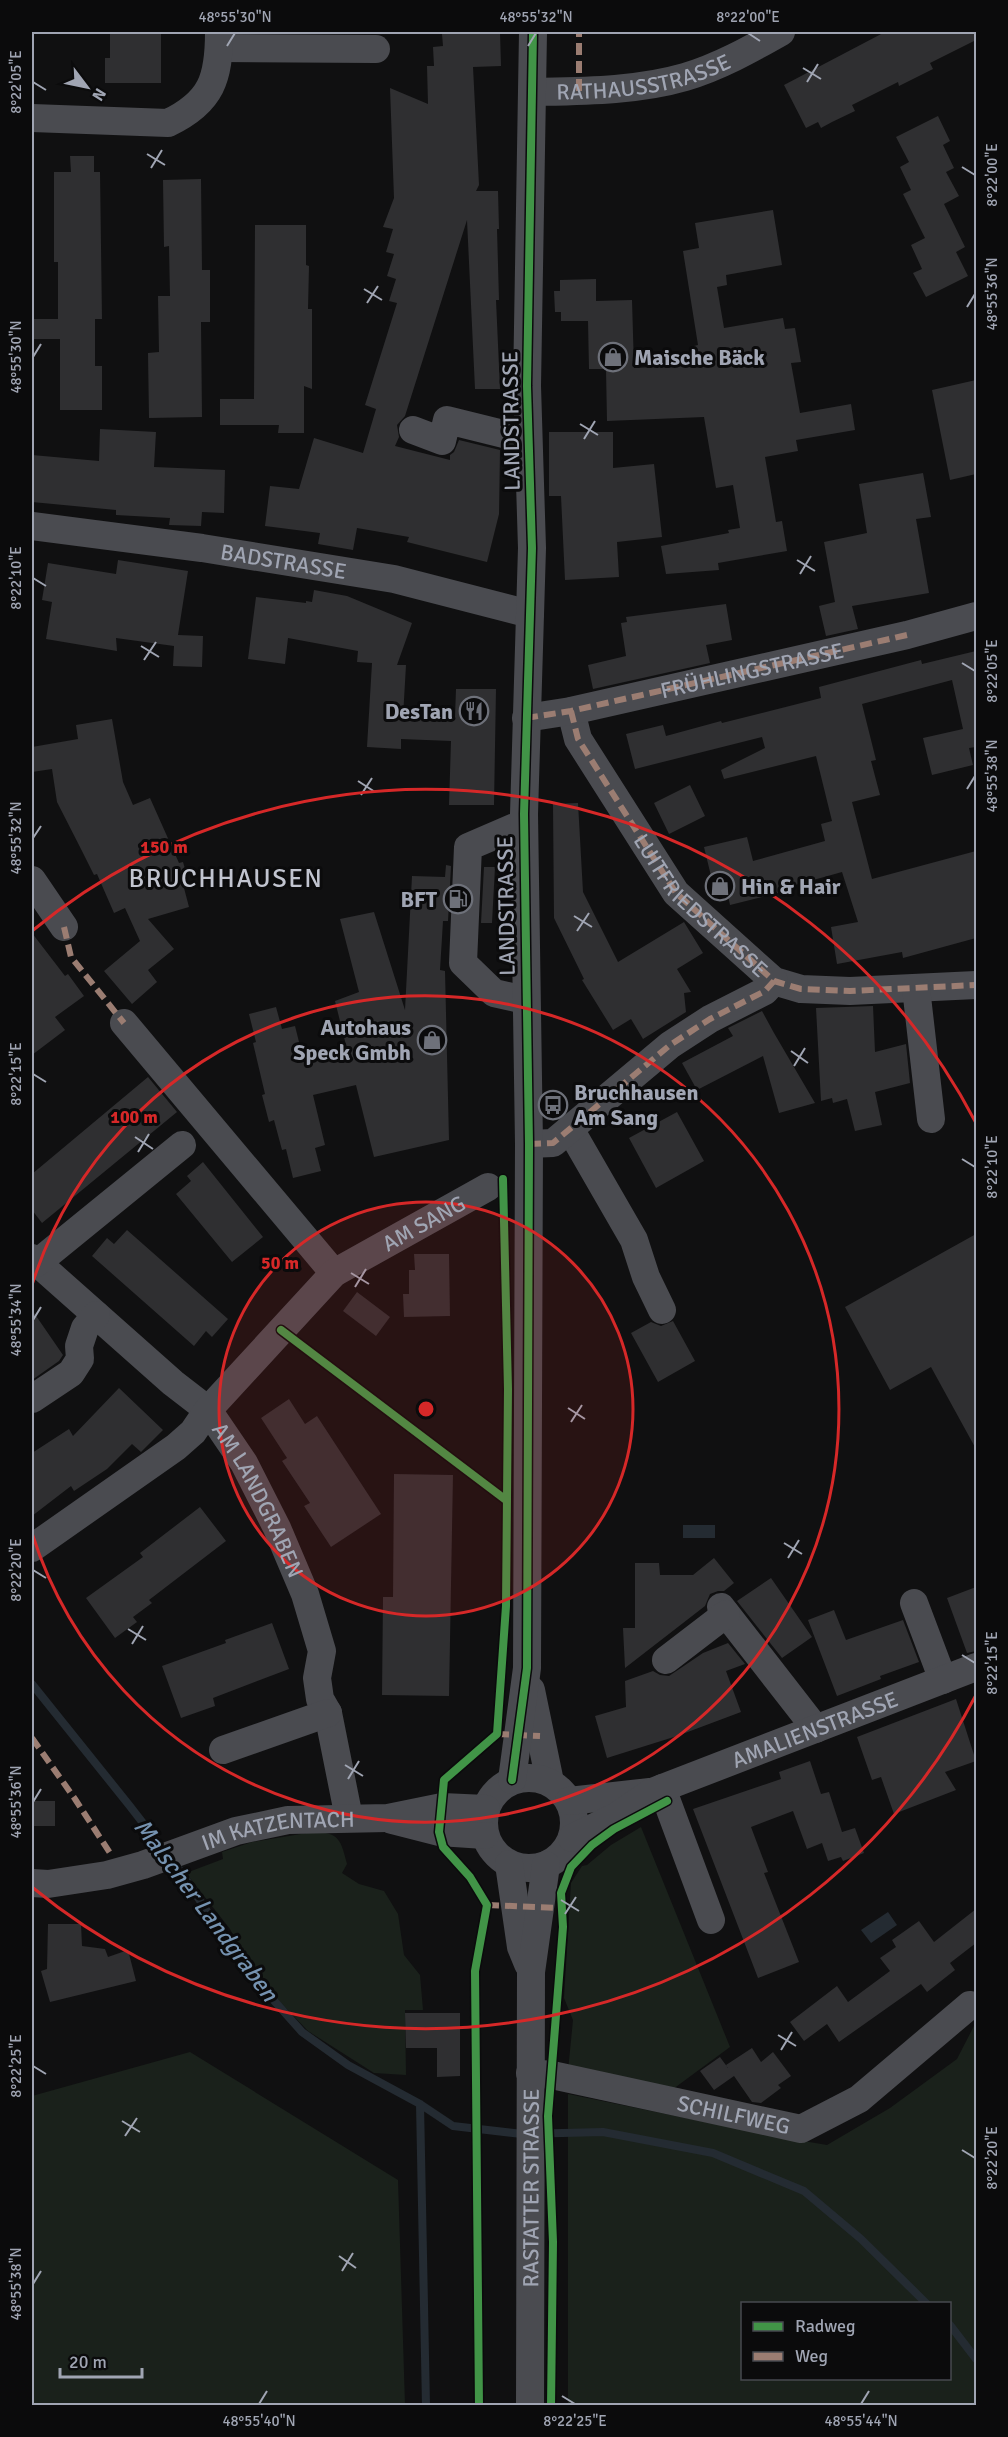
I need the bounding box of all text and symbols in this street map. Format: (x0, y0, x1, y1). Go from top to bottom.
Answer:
text: 48°55'30"N (198, 8, 272, 26)
text: 48°55'32"N (499, 8, 573, 26)
text: 8°22'00"E (716, 8, 780, 26)
street label: RATHAUSSTRASSE (556, 48, 735, 105)
text: 8°22'05"E (7, 50, 25, 114)
north arrow (57, 57, 117, 117)
text: N (87, 84, 110, 104)
text: 8°22'00"E (983, 143, 1001, 207)
text: 48°55'36"N (983, 257, 1001, 331)
text: 48°55'30"N (7, 320, 25, 394)
shop icon: Maische Bäck (597, 341, 629, 373)
place label: Maische Bäck (634, 344, 765, 371)
street label: LANDSTRASSE (496, 351, 526, 491)
street label: BADSTRASSE (219, 538, 348, 585)
text: 8°22'10"E (7, 546, 25, 610)
street label: FRÜHLINGSTRASSE (658, 636, 846, 704)
text: 8°22'05"E (983, 639, 1001, 703)
restaurant icon: DesTan (458, 695, 490, 727)
place label: DesTan (385, 698, 453, 725)
text: 48°55'38"N (983, 739, 1001, 813)
text: 48°55'32"N (7, 801, 25, 875)
street label: LUITFRIEDSTRASSE (628, 829, 774, 983)
text: 150 m (140, 836, 188, 858)
street label: LANDSTRASSE (491, 836, 521, 976)
district label: BRUCHHAUSEN (128, 863, 324, 895)
shop icon: Hin & Hair (704, 870, 736, 902)
place label: Hin & Hair (741, 873, 841, 900)
fuel station icon: BFT (442, 883, 474, 915)
place label: BFT (401, 886, 438, 913)
place label: Autohaus Speck Gmbh (293, 1014, 411, 1066)
shop icon: Autohaus Speck Gmbh (416, 1024, 448, 1056)
text: 8°22'15"E (7, 1042, 25, 1106)
place label: Bruchhausen Am Sang (574, 1079, 699, 1131)
bus stop icon: Bruchhausen Am Sang (537, 1089, 569, 1121)
text: 100 m (110, 1106, 158, 1128)
text: 8°22'10"E (983, 1135, 1001, 1199)
street label: AM SANG (377, 1189, 470, 1257)
text: 50 m (261, 1252, 299, 1274)
text: 48°55'34"N (7, 1283, 25, 1357)
centre of rings (416, 1399, 436, 1419)
street label: AM LANDGRABEN (207, 1417, 310, 1581)
text: 8°22'20"E (7, 1538, 25, 1602)
text: 8°22'15"E (983, 1631, 1001, 1695)
street label: AMALIENSTRASSE (728, 1685, 902, 1773)
text: 48°55'36"N (7, 1765, 25, 1839)
street label: IM KATZENTACH (198, 1805, 355, 1856)
water label: Malscher Landgraben (127, 1813, 285, 2008)
text: 8°22'25"E (7, 2034, 25, 2098)
street label: RASTATTER STRASSE (517, 2089, 544, 2287)
street label: SCHILFWEG (675, 2089, 793, 2140)
text: 8°22'20"E (983, 2126, 1001, 2190)
text: 48°55'38"N (7, 2247, 25, 2321)
legend (741, 2302, 951, 2380)
text: Radweg (795, 2315, 856, 2337)
scale bar (60, 2341, 142, 2379)
text: Weg (795, 2345, 828, 2367)
text: 20 m (69, 2351, 107, 2373)
text: 48°55'40"N (222, 2412, 296, 2430)
text: 8°22'25"E (543, 2412, 607, 2430)
text: 48°55'44"N (824, 2412, 898, 2430)

